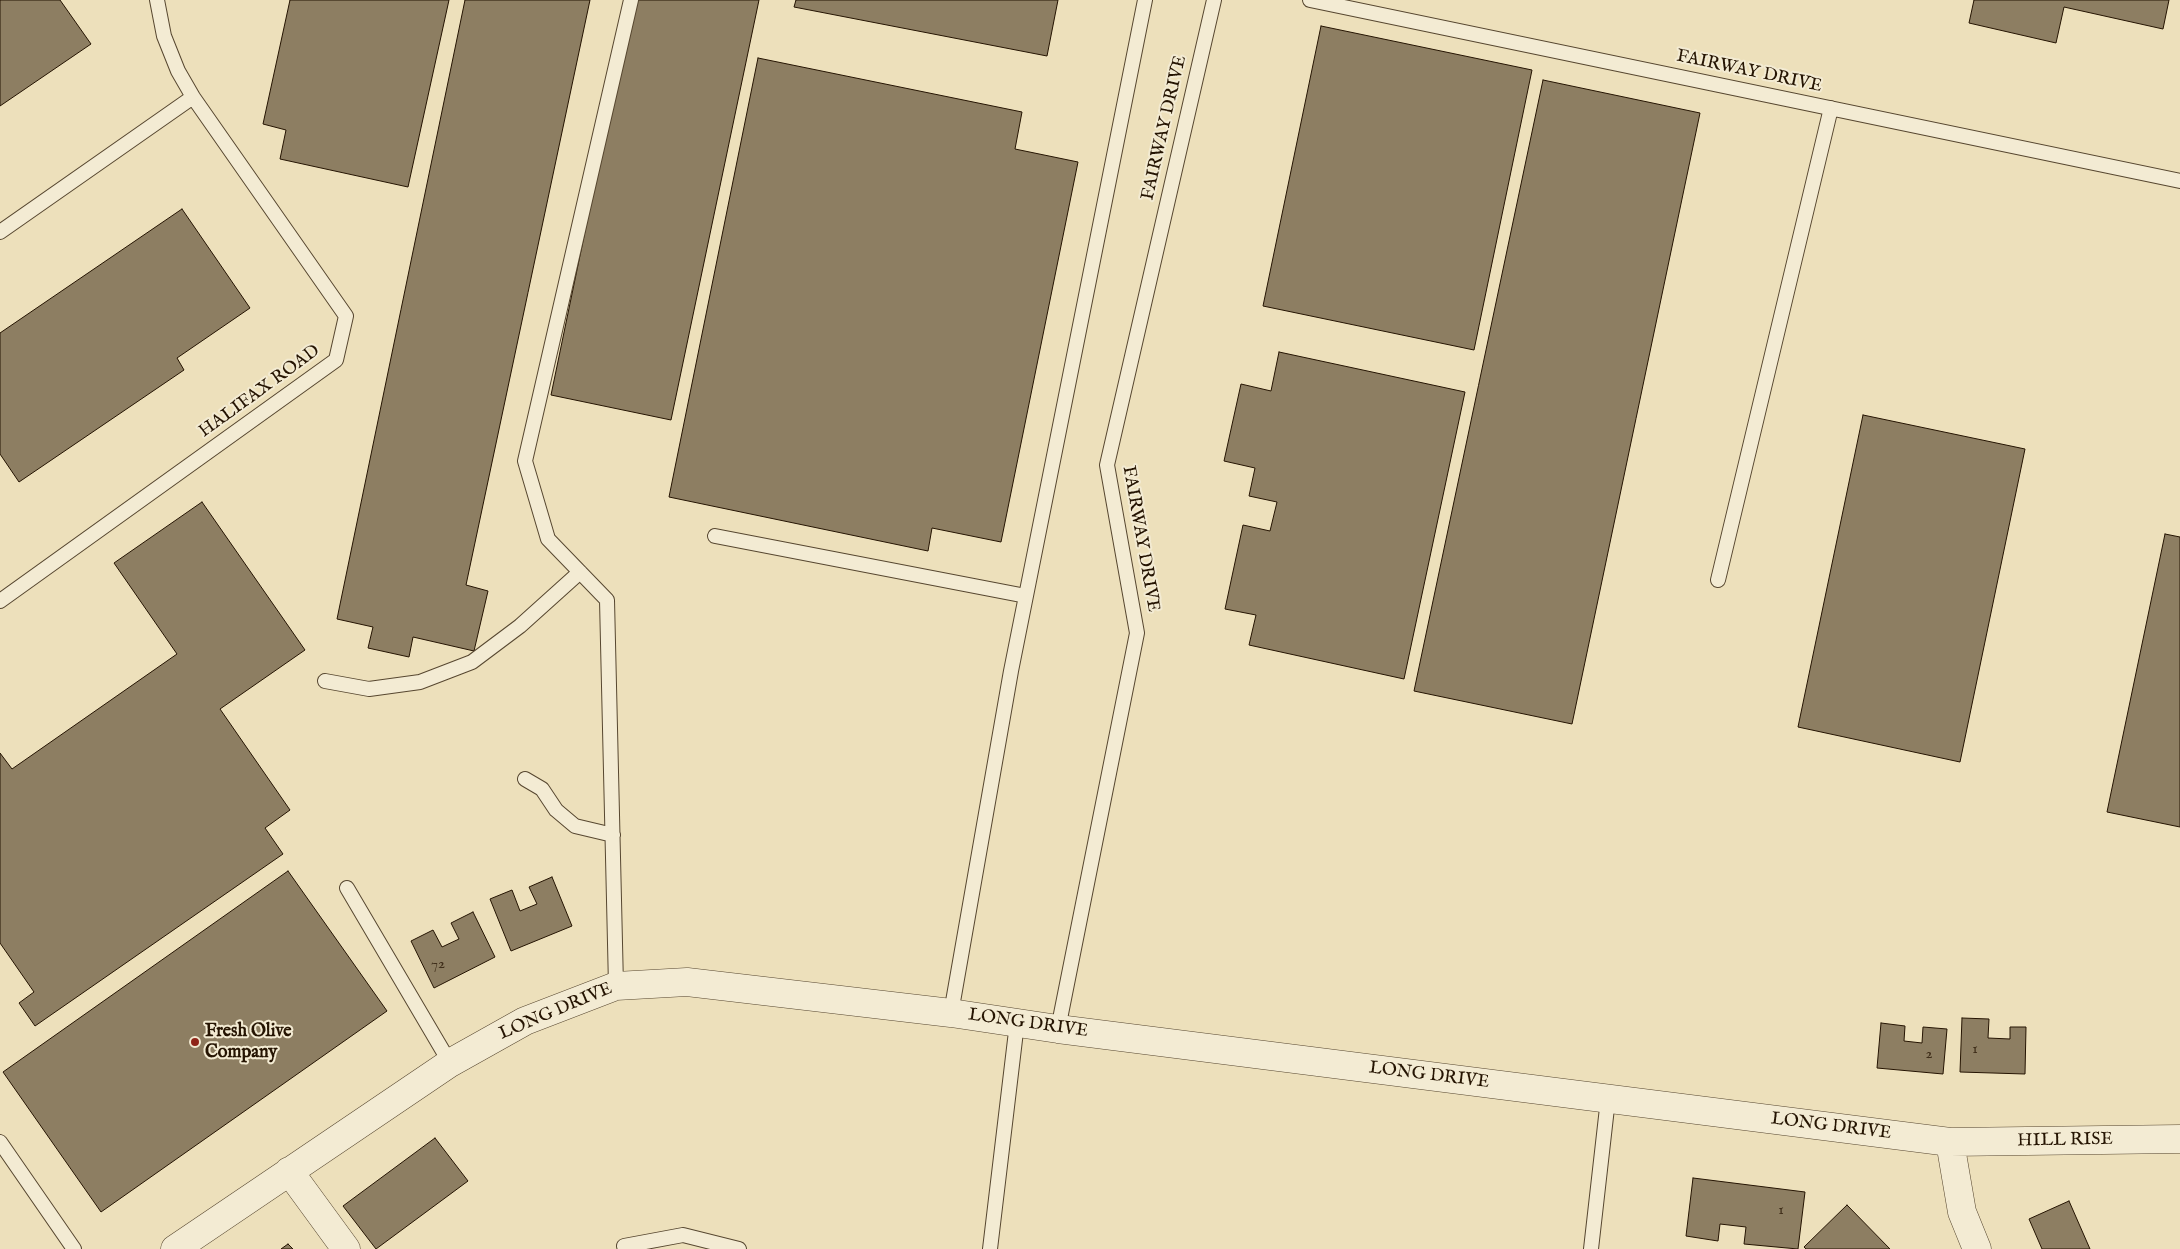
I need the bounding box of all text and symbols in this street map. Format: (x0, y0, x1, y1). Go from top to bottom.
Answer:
street label: FAIRWAY DRIVE (1674, 46, 1824, 98)
street label: FAIRWAY DRIVE (1138, 53, 1192, 203)
street label: HALIFAX ROAD (195, 341, 325, 443)
street label: FAIRWAY DRIVE (1117, 464, 1163, 614)
house number: 72 (431, 956, 445, 974)
street label: LONG DRIVE (496, 978, 616, 1046)
street label: LONG DRIVE (967, 1005, 1089, 1043)
place label: Fresh Olive Company (205, 1021, 292, 1064)
marker: Fresh Olive Company (189, 1036, 201, 1048)
house number: 1 (1972, 1041, 1978, 1059)
house number: 2 (1925, 1046, 1933, 1064)
street label: LONG DRIVE (1368, 1058, 1490, 1094)
street label: LONG DRIVE (1770, 1109, 1892, 1145)
street label: HILL RISE (2017, 1129, 2113, 1153)
house number: 1 (1778, 1202, 1784, 1220)

